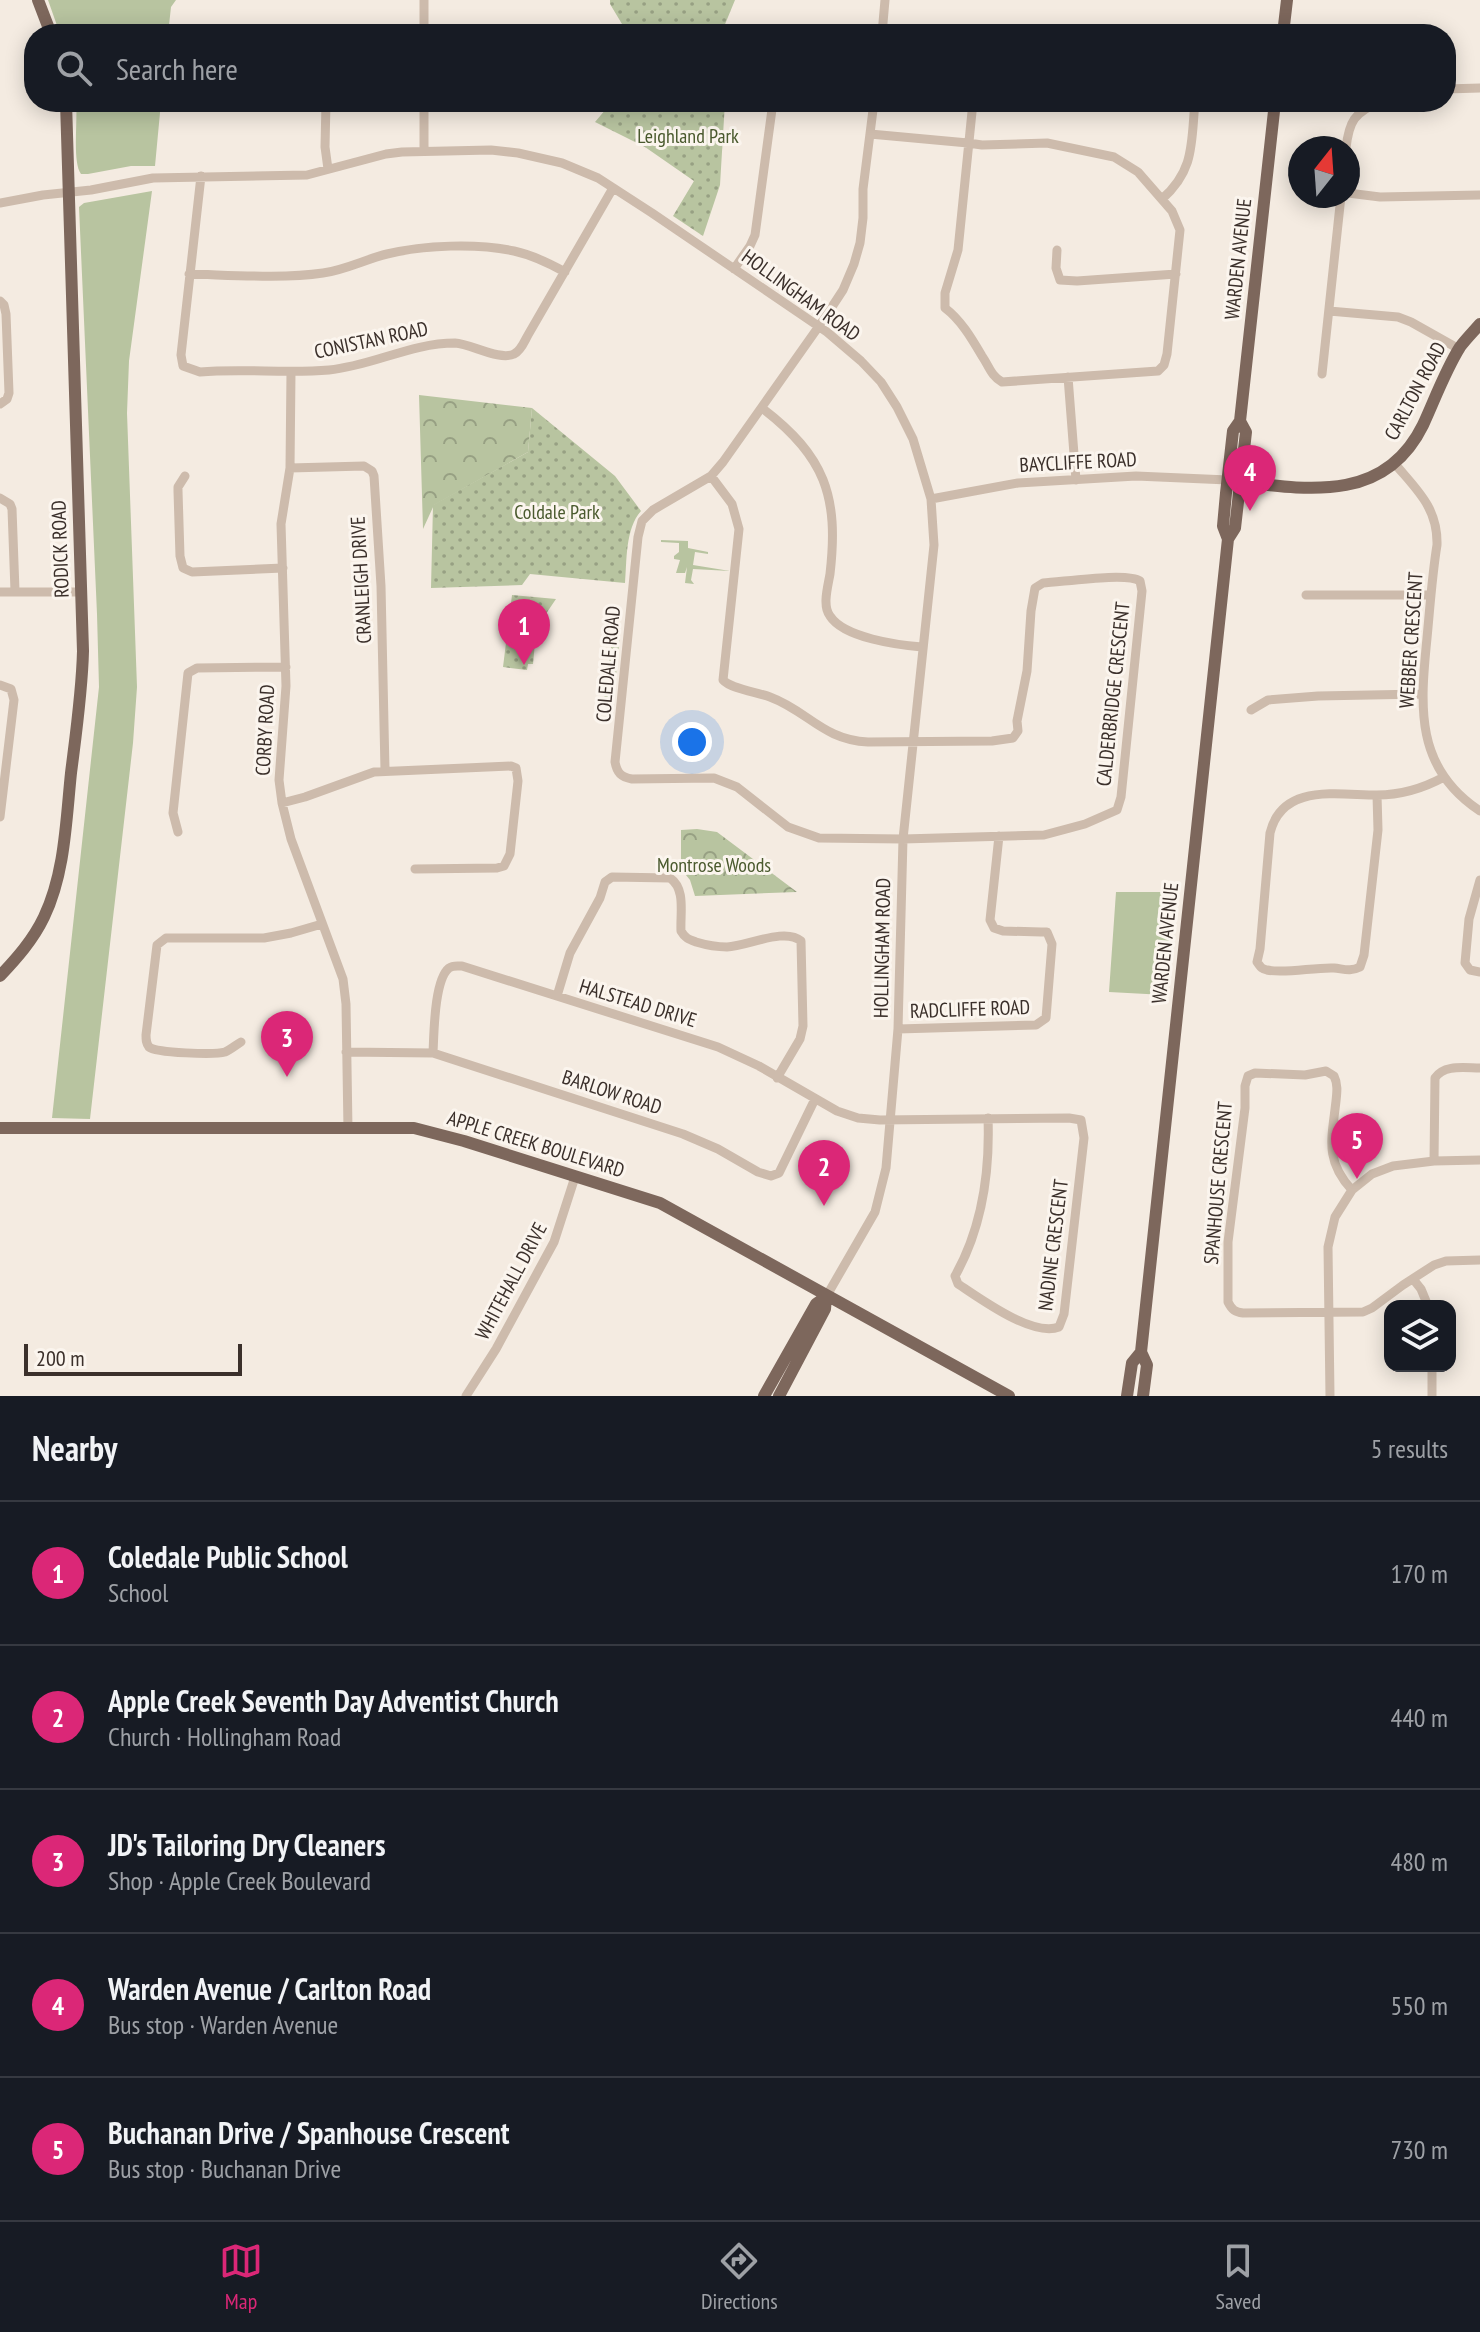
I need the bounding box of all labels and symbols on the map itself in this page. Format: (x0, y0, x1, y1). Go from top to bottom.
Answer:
park label: Leighland Park (637, 123, 739, 149)
north arrow (1288, 136, 1360, 208)
street label: WARDEN AVENUE (1219, 197, 1257, 321)
street label: HOLLINGHAM ROAD (737, 243, 865, 347)
street label: CONISTAN ROAD (312, 315, 430, 365)
street label: CARLTON ROAD (1378, 337, 1452, 445)
pin: 4 (1224, 445, 1276, 511)
street label: BAYCLIFFE ROAD (1019, 446, 1137, 478)
park label: Coldale Park (514, 499, 600, 525)
street label: RODICK ROAD (45, 500, 75, 598)
street label: CRANLEIGH DRIVE (345, 516, 377, 644)
street label: WEBBER CRESCENT (1393, 571, 1429, 709)
pin: 1 (498, 599, 550, 665)
street label: CALDERBRIDGE CRESCENT (1090, 600, 1136, 787)
street label: COLEDALE ROAD (590, 605, 626, 723)
street label: CORBY ROAD (250, 684, 280, 776)
your location (672, 722, 712, 762)
park label: Montrose Woods (657, 852, 771, 878)
street label: HOLLINGHAM ROAD (868, 878, 896, 1018)
street label: WARDEN AVENUE (1146, 881, 1184, 1005)
street label: HALSTEAD DRIVE (576, 973, 700, 1033)
street label: RADCLIFFE ROAD (910, 994, 1030, 1024)
pin: 3 (261, 1011, 313, 1077)
street label: BARLOW ROAD (559, 1064, 665, 1120)
street label: SPANHOUSE CRESCENT (1198, 1100, 1238, 1266)
street label: APPLE CREEK BOULEVARD (444, 1105, 628, 1183)
pin: 5 (1331, 1113, 1383, 1179)
pin: 2 (798, 1140, 850, 1206)
street label: NADINE CRESCENT (1032, 1178, 1074, 1312)
street label: WHITEHALL DRIVE (469, 1218, 553, 1344)
scale bar (24, 1340, 242, 1376)

